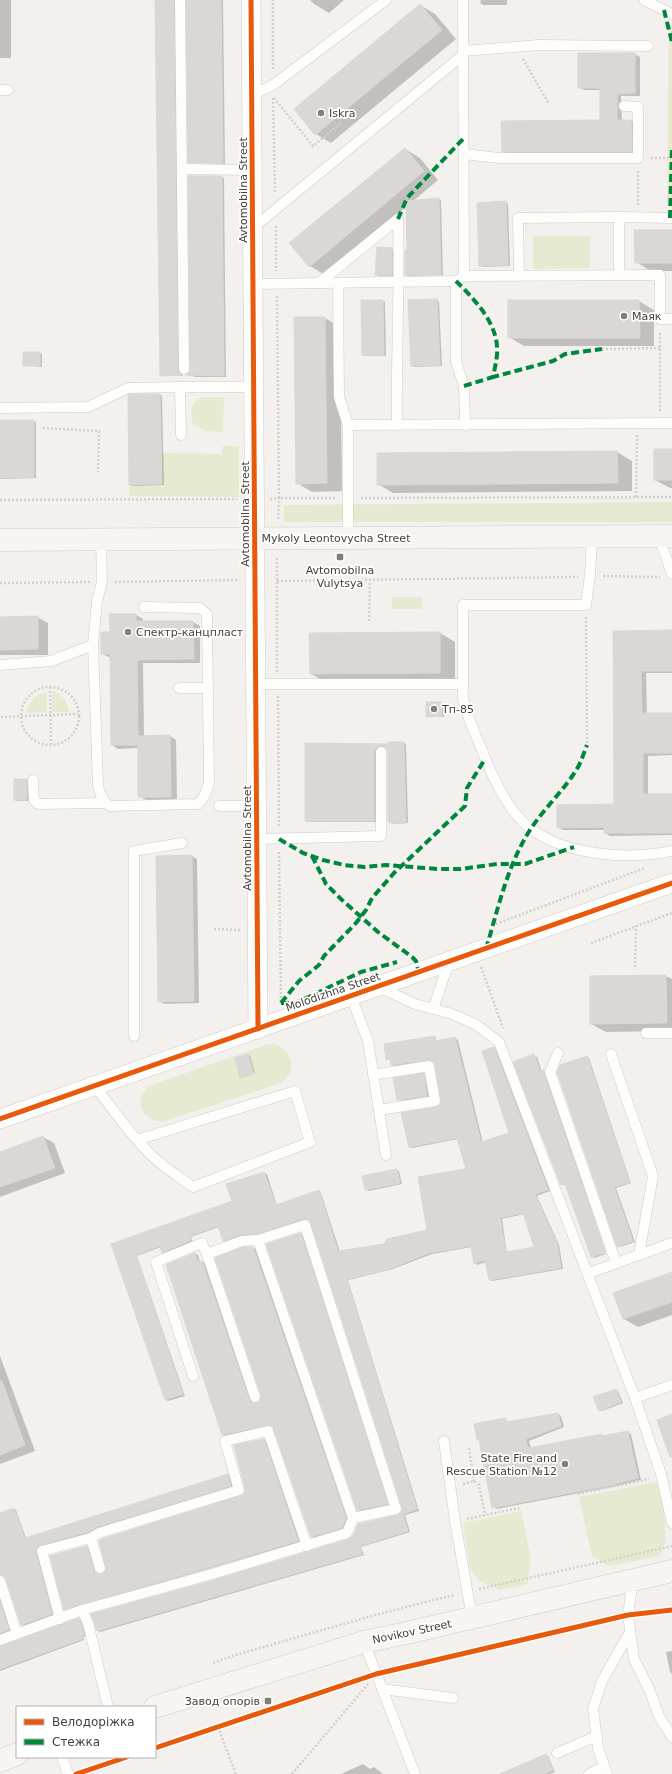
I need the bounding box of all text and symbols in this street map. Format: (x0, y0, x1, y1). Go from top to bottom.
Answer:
place label: Iskra (329, 107, 356, 120)
marker: Iskra (316, 108, 326, 118)
street label: Avtomobilna Street (237, 137, 250, 243)
place label: Маяк (632, 310, 662, 323)
marker: Маяк (619, 311, 629, 321)
street label: Avtomobilna Street (239, 461, 252, 567)
street label: Mykoly Leontovycha Street (262, 532, 411, 545)
marker: Avtomobilna Vulytsya (335, 552, 345, 562)
place label: Avtomobilna Vulytsya (306, 564, 374, 590)
place label: Спектр-канцпласт (136, 626, 244, 639)
marker: Спектр-канцпласт (123, 627, 133, 637)
place label: Тп-85 (441, 703, 474, 716)
marker: Тп-85 (429, 704, 439, 714)
street label: Avtomobilna Street (241, 785, 254, 891)
street label: Molodizhna Street (284, 969, 383, 1014)
place label: State Fire and Rescue Station №12 (446, 1452, 557, 1478)
marker: State Fire and Rescue Station №12 (560, 1459, 570, 1469)
street label: Novikov Street (371, 1617, 453, 1647)
place label: Завод опорів (185, 1695, 260, 1708)
marker: Завод опорів (263, 1696, 273, 1706)
legend (16, 1706, 156, 1758)
text: Велодоріжка (52, 1715, 135, 1729)
text: Стежка (52, 1735, 100, 1749)

